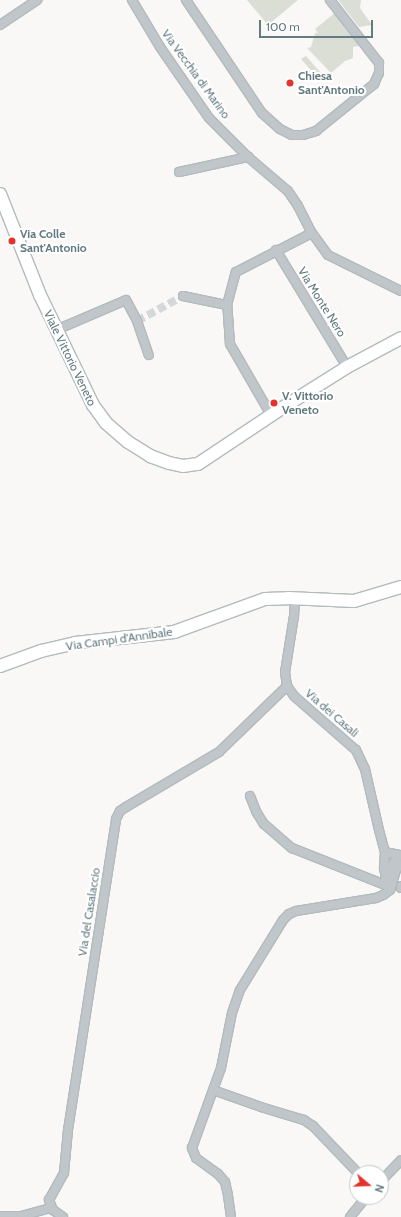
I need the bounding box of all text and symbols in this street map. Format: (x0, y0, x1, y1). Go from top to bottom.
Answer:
scale bar (261, 12, 375, 38)
text: 100 m (266, 19, 300, 34)
street label: Via Vecchia di Marino (159, 27, 233, 121)
place label: Chiesa Sant'Antonio (298, 69, 365, 97)
marker: Chiesa Sant'Antonio (285, 78, 295, 88)
place label: Via Colle Sant'Antonio (20, 227, 87, 255)
marker: Via Colle Sant'Antonio (7, 236, 17, 246)
street label: Via Monte Nero (295, 265, 349, 339)
street label: Viale Vittorio Veneto (41, 308, 99, 408)
place label: V. Vittorio Veneto (282, 389, 333, 417)
marker: V. Vittorio Veneto (269, 398, 279, 408)
street label: Via Campi d'Annibale (65, 624, 173, 654)
street label: Via dei Casali (302, 686, 362, 740)
street label: Via del Casalaccio (75, 867, 103, 957)
north arrow (349, 1165, 389, 1205)
text: N (372, 1183, 387, 1195)

